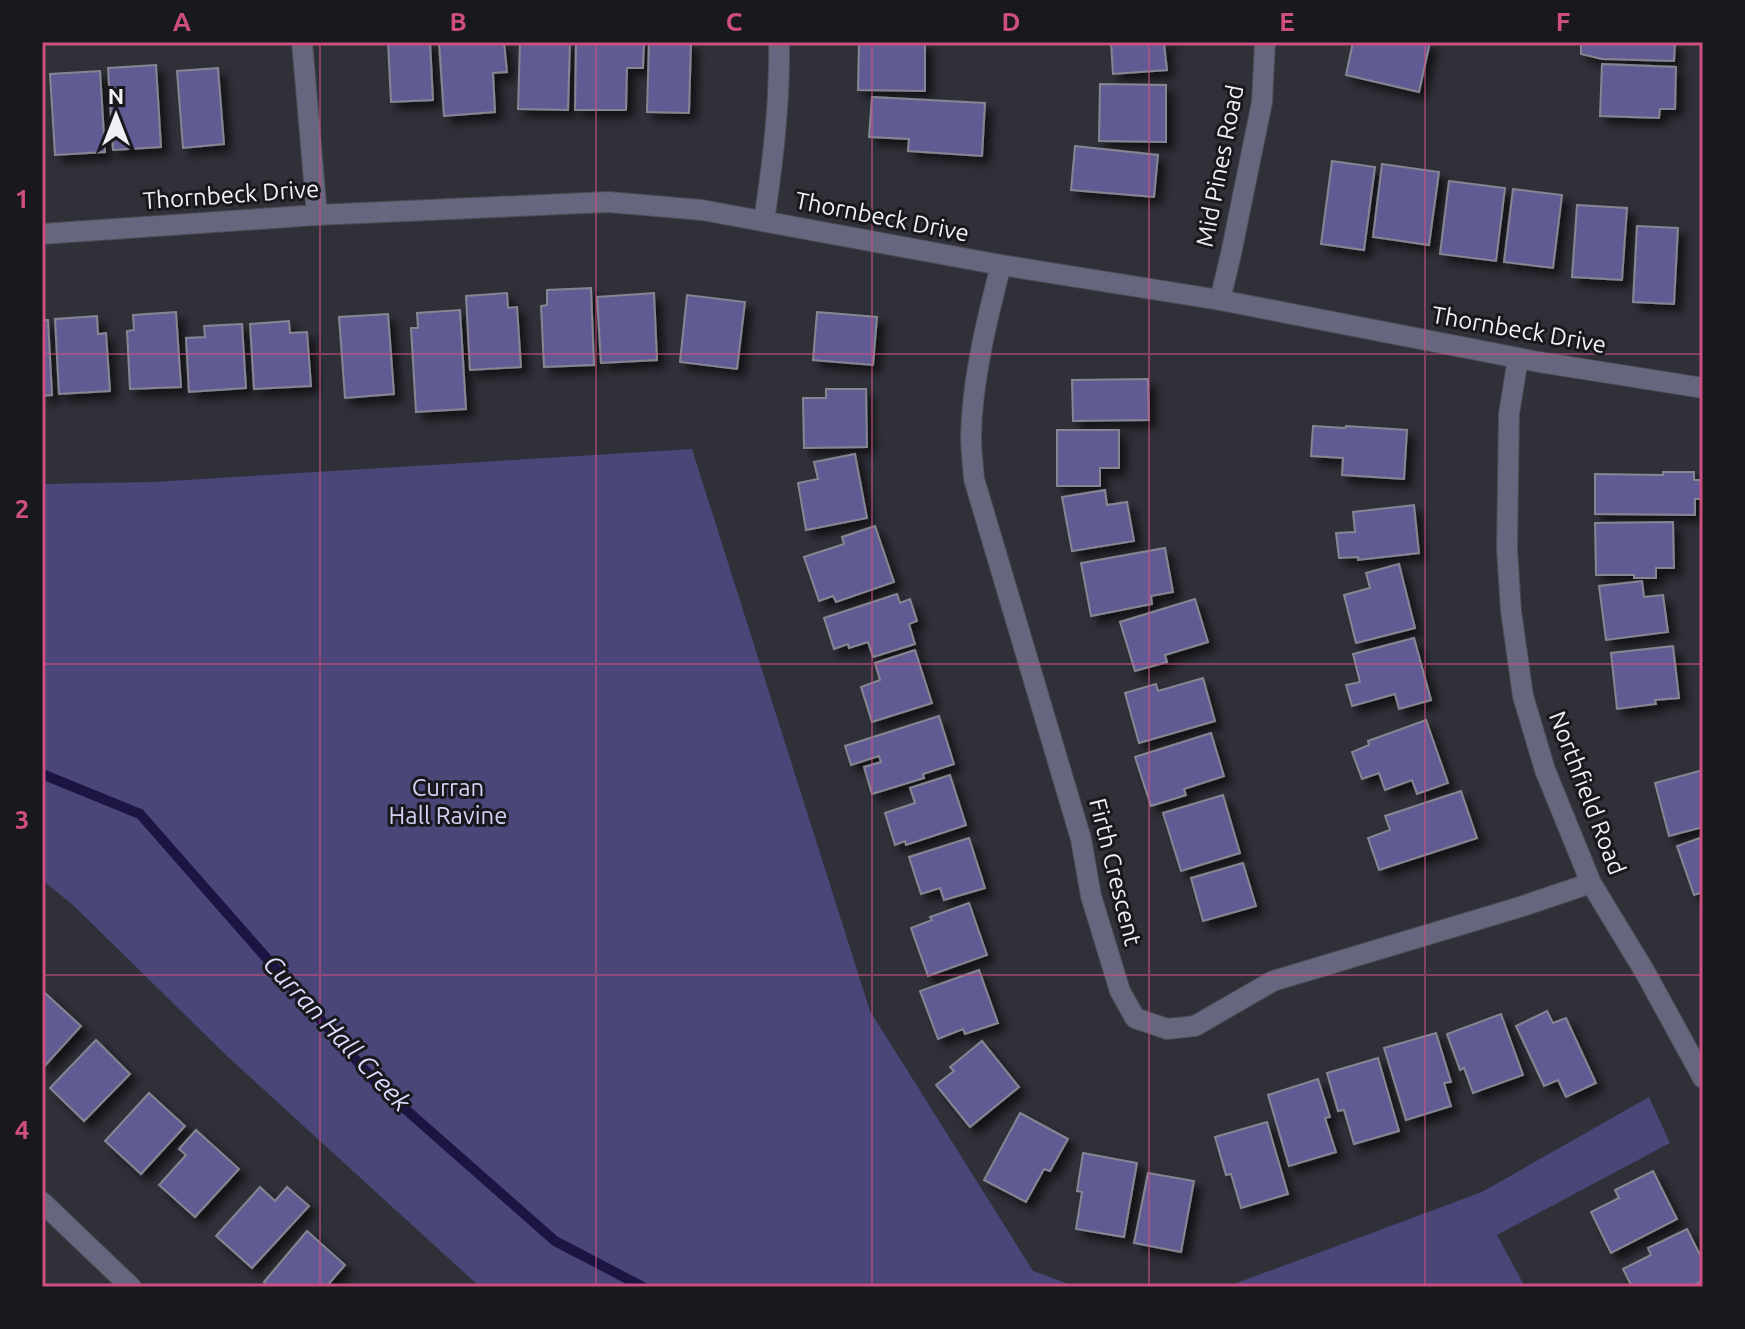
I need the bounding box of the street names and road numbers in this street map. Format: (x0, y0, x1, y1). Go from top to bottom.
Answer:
street label: Mid Pines Road (1191, 83, 1248, 249)
street label: Thornbeck Drive (142, 175, 320, 214)
street label: Thornbeck Drive (793, 186, 971, 247)
street label: Thornbeck Drive (1430, 301, 1608, 358)
street label: Northfield Road (1544, 707, 1631, 878)
street label: Firth Crescent (1084, 795, 1147, 949)

